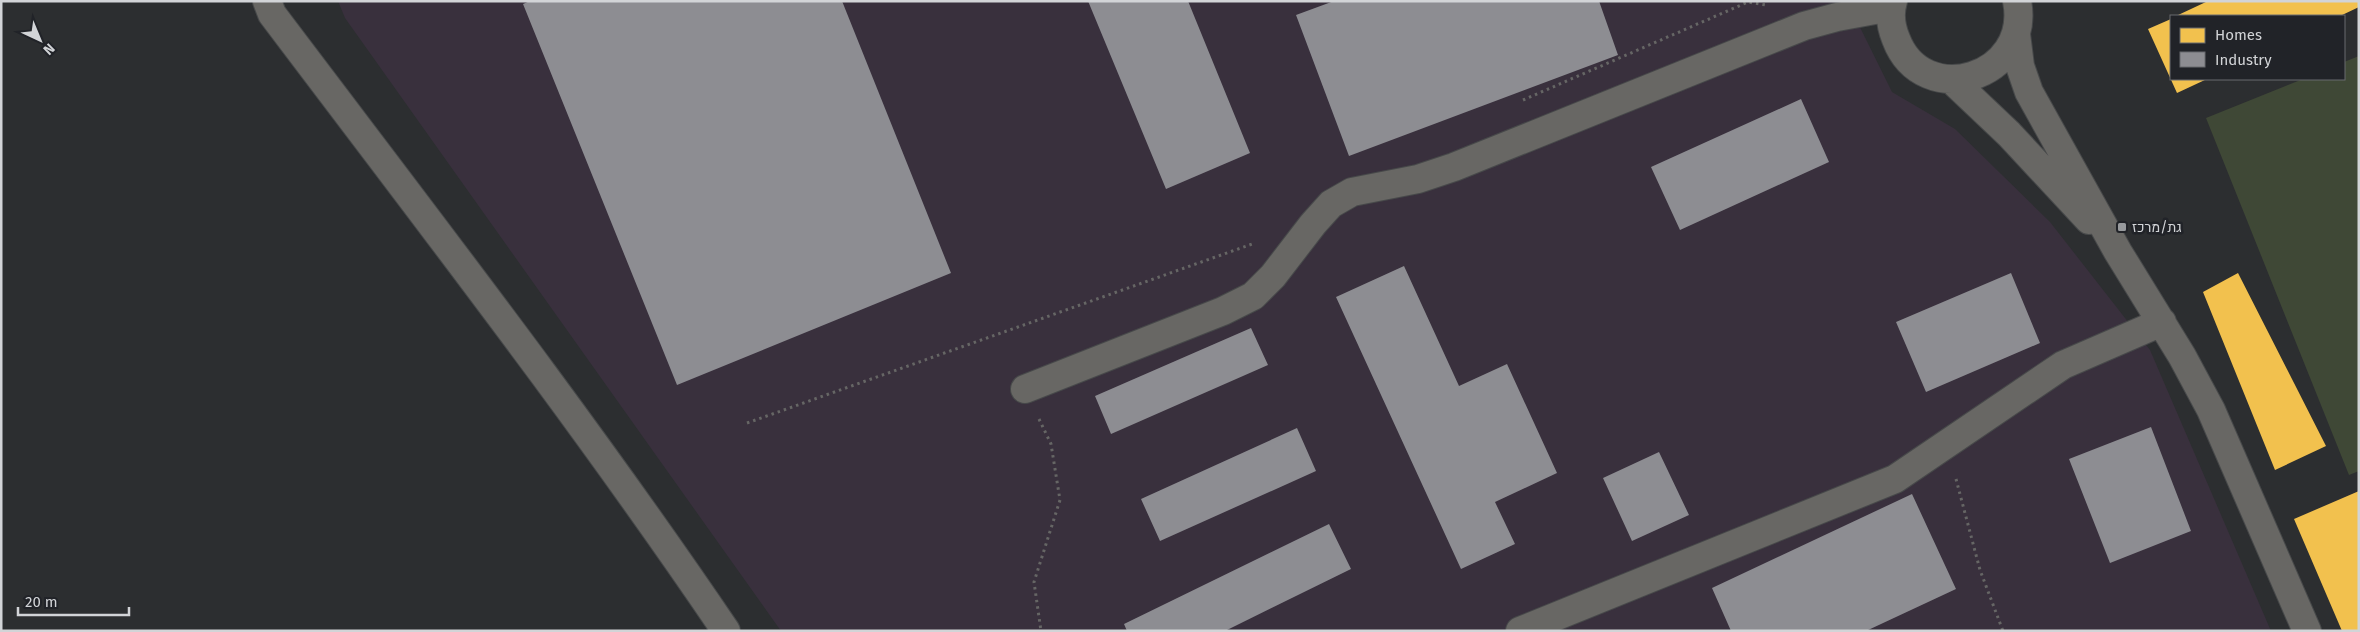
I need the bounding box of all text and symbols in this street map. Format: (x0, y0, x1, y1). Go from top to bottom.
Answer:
north arrow (15, 15, 65, 65)
legend (2170, 15, 2345, 80)
text: Homes (2215, 26, 2262, 44)
text: N (39, 40, 58, 58)
text: Industry (2215, 51, 2272, 69)
place label: גת/מרכז (2132, 219, 2182, 236)
marker: גת/מרכז (2116, 221, 2128, 233)
scale bar (18, 584, 129, 616)
text: 20 m (25, 593, 58, 611)

